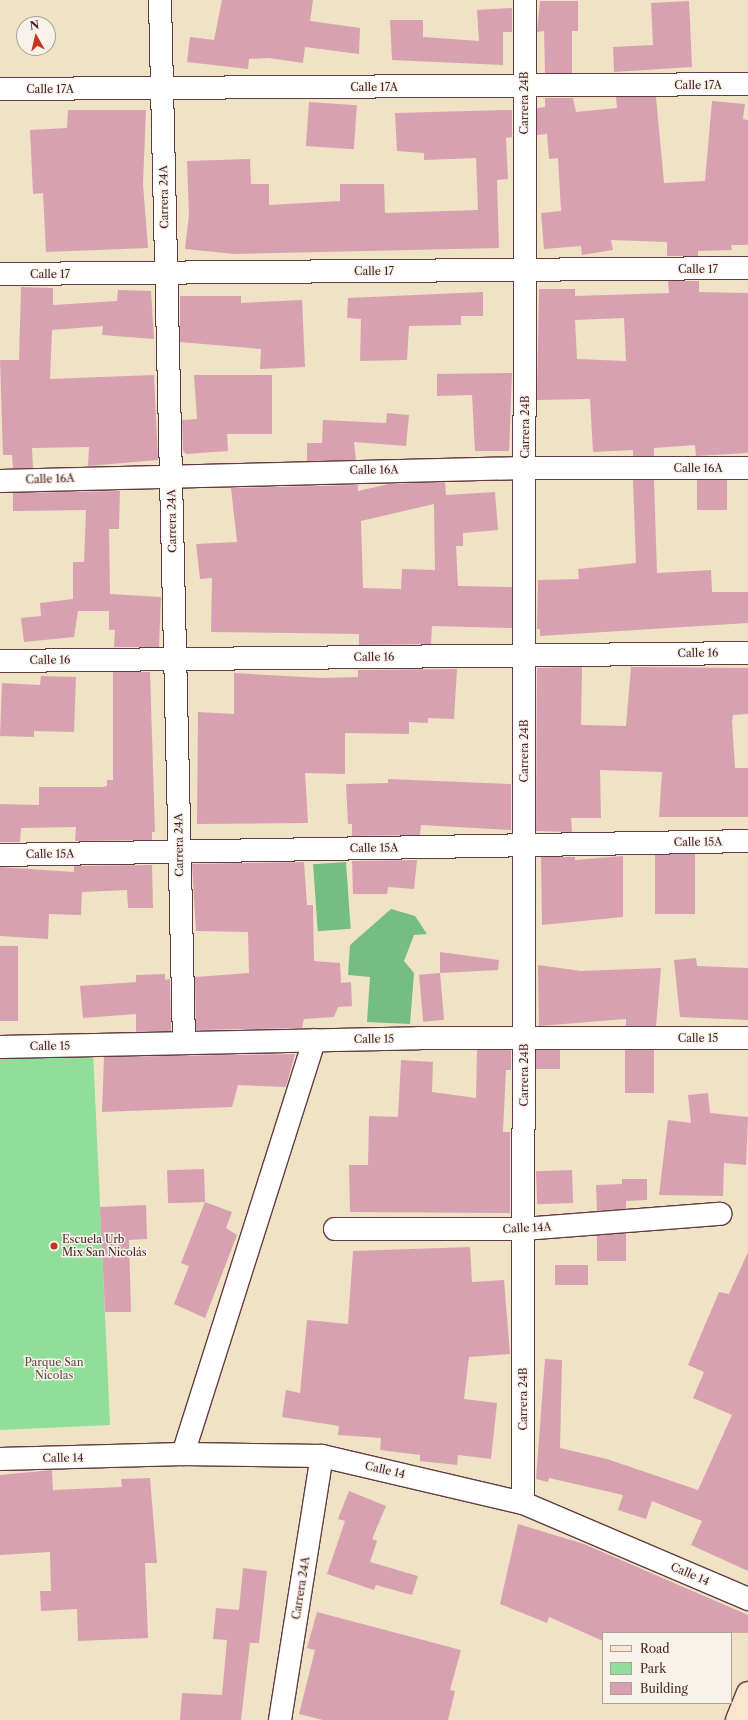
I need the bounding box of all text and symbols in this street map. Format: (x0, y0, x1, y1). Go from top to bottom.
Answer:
north arrow (16, 16, 56, 56)
text: N (29, 18, 40, 33)
street label: Carrera 24B (517, 71, 531, 135)
street label: Calle 17A (674, 78, 722, 92)
street label: Calle 17A (350, 80, 398, 94)
street label: Calle 17A (26, 82, 74, 96)
street label: Carrera 24A (157, 165, 171, 229)
street label: Calle 17 (678, 262, 718, 276)
street label: Calle 17 (354, 264, 394, 278)
street label: Calle 17 (30, 267, 70, 281)
street label: Carrera 24B (518, 395, 532, 459)
street label: Calle 16A (673, 461, 723, 475)
street label: Calle 16A (349, 463, 399, 477)
street label: Calle 16A (25, 472, 75, 486)
street label: Carrera 24A (165, 489, 179, 553)
street label: Calle 16 (677, 646, 719, 660)
street label: Calle 16 (353, 650, 395, 664)
street label: Calle 16 (29, 653, 71, 667)
street label: Carrera 24B (517, 719, 531, 783)
street label: Carrera 24A (172, 813, 186, 877)
street label: Calle 15A (674, 835, 722, 849)
street label: Calle 15A (350, 841, 398, 855)
street label: Calle 15A (26, 847, 74, 861)
street label: Calle 15 (678, 1031, 718, 1045)
street label: Calle 15 (354, 1032, 394, 1046)
street label: Calle 15 (30, 1039, 70, 1053)
street label: Carrera 24B (517, 1043, 531, 1107)
street label: Calle 14A (502, 1220, 552, 1236)
place label: Escuela Urb Mix San Nicolás (62, 1233, 147, 1259)
marker: Escuela Urb Mix San Nicolás (49, 1241, 59, 1251)
park label: Parque San Nicolas (24, 1356, 84, 1382)
street label: Carrera 24B (516, 1367, 530, 1431)
street label: Calle 14 (42, 1451, 84, 1465)
street label: Calle 14 (364, 1459, 406, 1481)
street label: Carrera 24A (289, 1555, 313, 1621)
street label: Calle 14 (669, 1560, 711, 1588)
legend (602, 1632, 732, 1704)
text: Road (640, 1641, 670, 1656)
text: Park (640, 1661, 666, 1676)
text: Building (640, 1681, 688, 1696)

